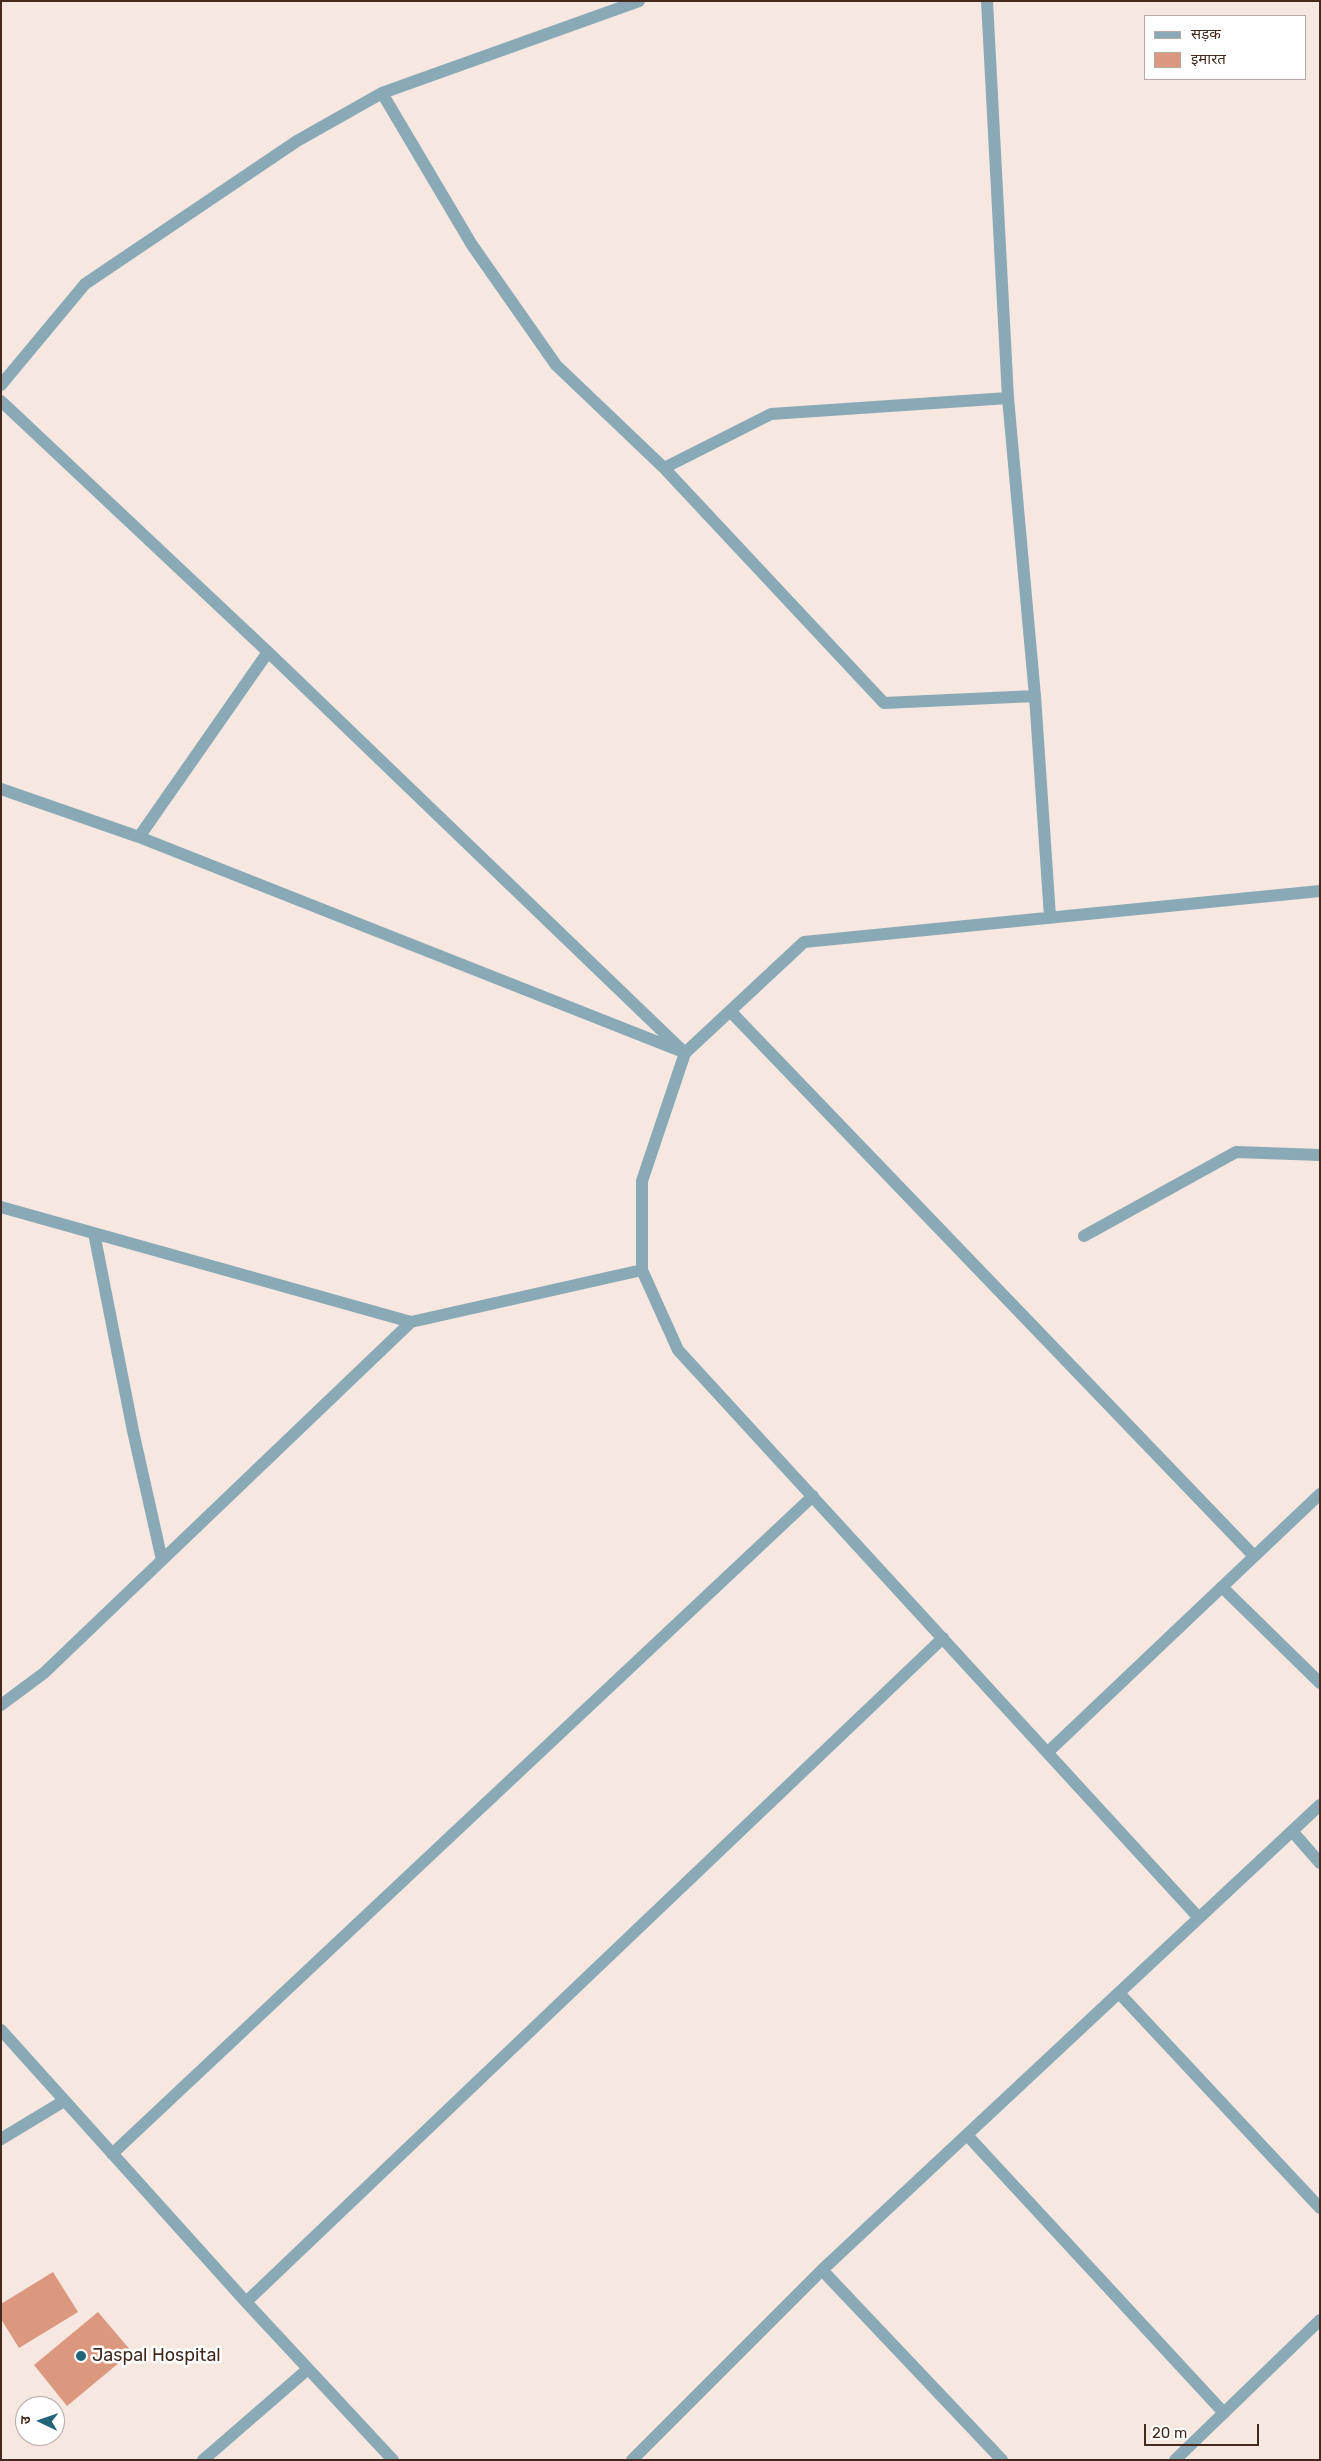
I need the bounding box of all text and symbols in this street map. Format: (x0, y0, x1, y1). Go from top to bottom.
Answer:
legend (1144, 15, 1306, 80)
text: सड़क (1191, 25, 1221, 43)
text: इमारत (1191, 50, 1226, 68)
place label: Jaspal Hospital (92, 2345, 221, 2367)
marker: Jaspal Hospital (74, 2349, 88, 2363)
north arrow (15, 2396, 65, 2446)
scale bar (1146, 2414, 1261, 2446)
text: उ (17, 2416, 34, 2425)
text: 20 m (1152, 2424, 1187, 2442)

